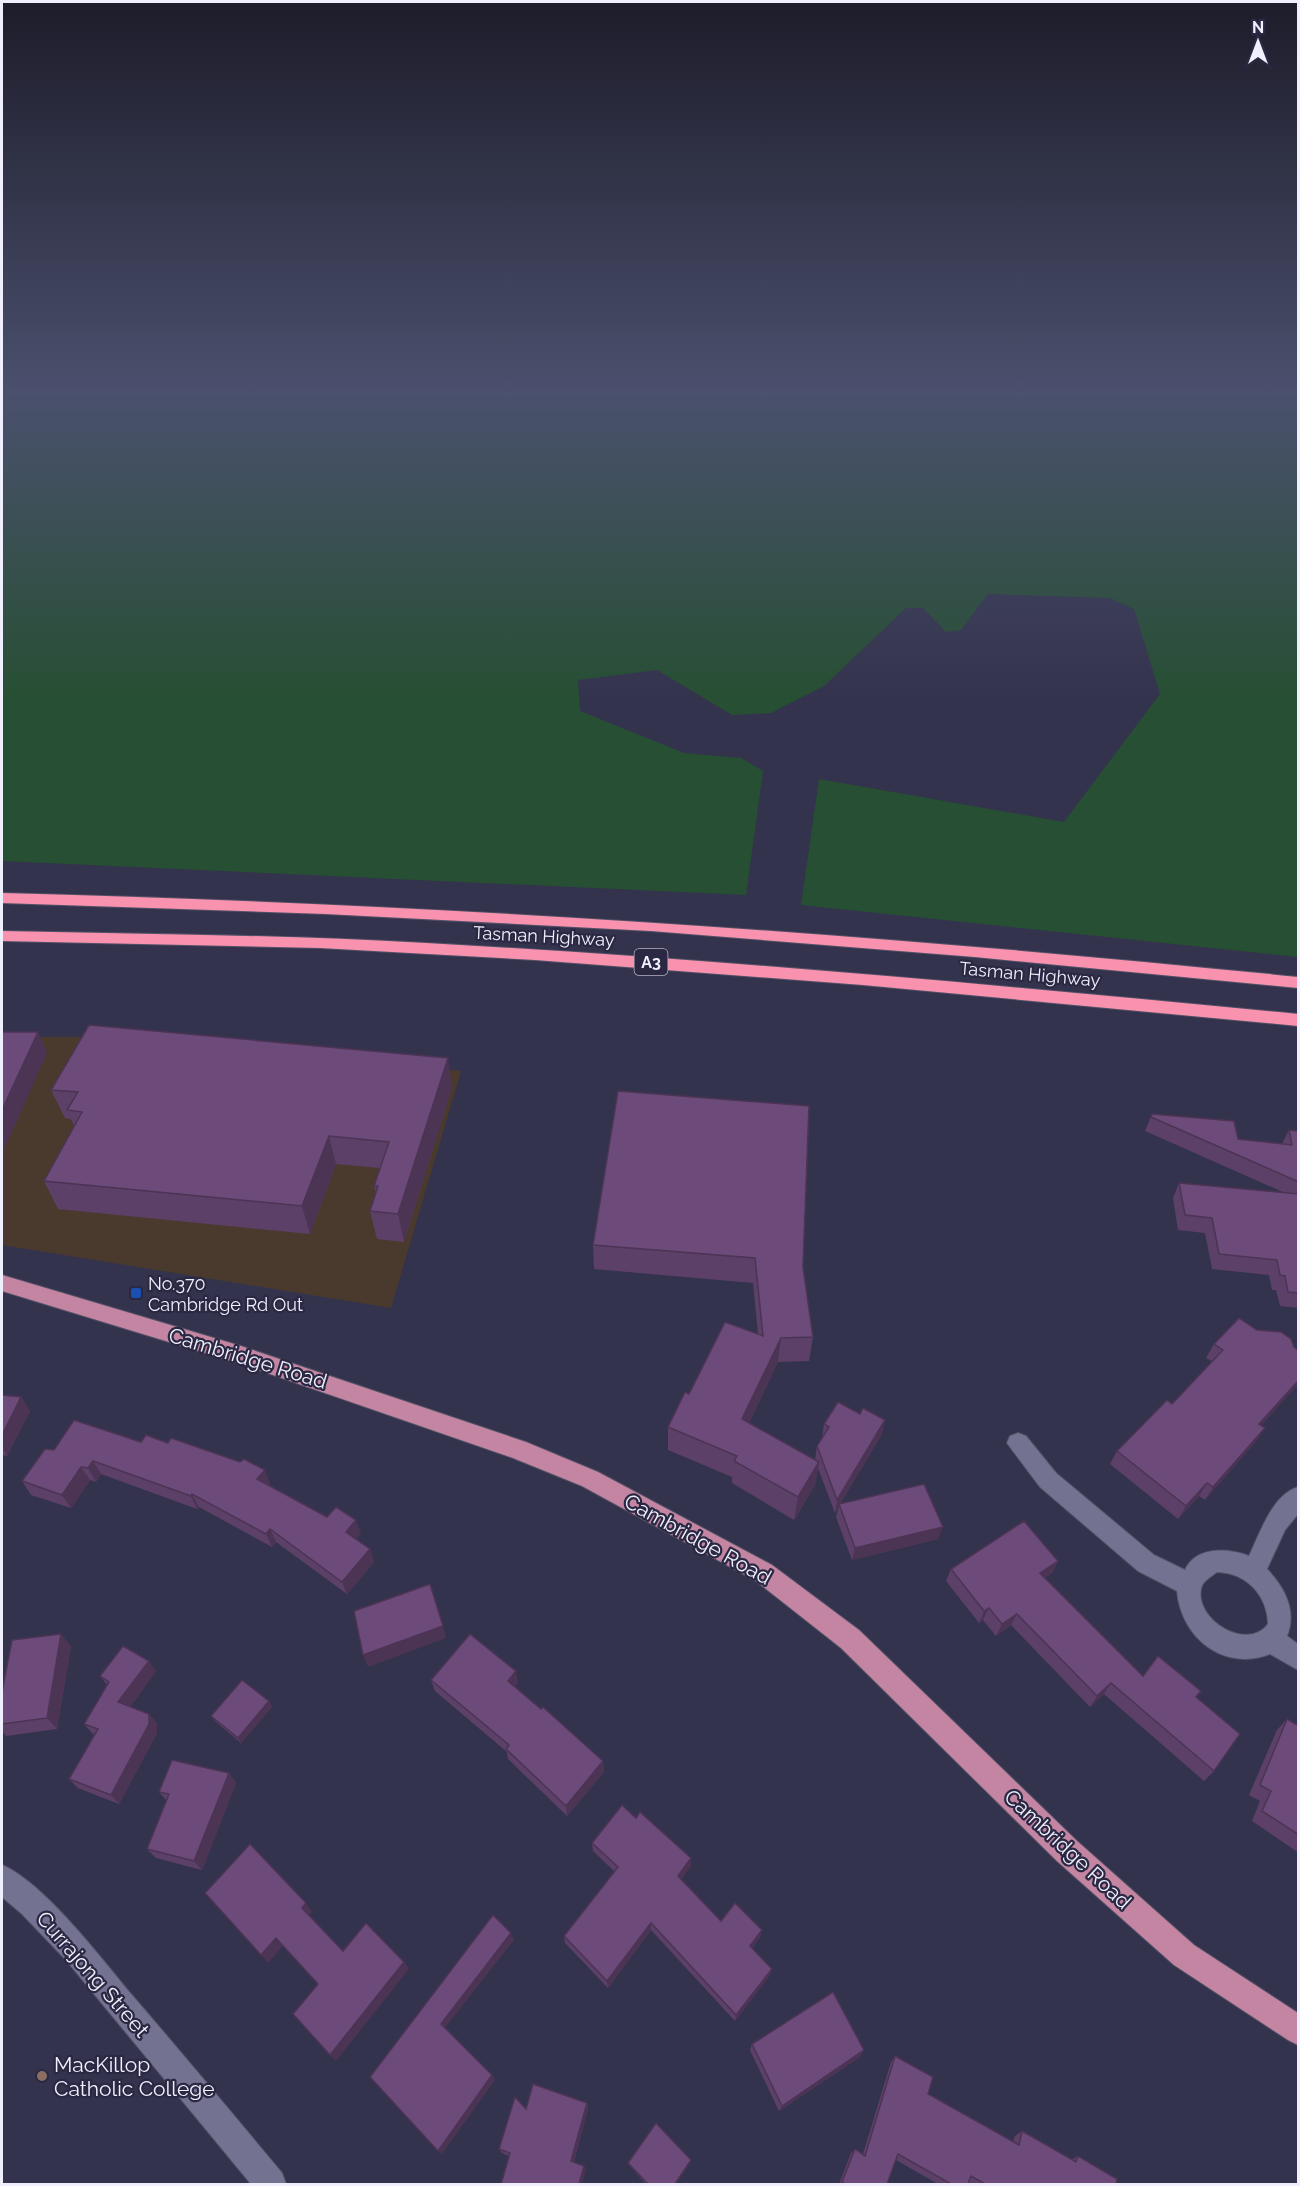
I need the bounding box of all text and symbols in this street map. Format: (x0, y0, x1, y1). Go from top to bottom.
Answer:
north arrow (1228, 12, 1288, 72)
text: N (1252, 18, 1264, 37)
street label: Tasman Highway (473, 922, 615, 950)
road number: A3 (634, 949, 668, 975)
street label: Tasman Highway (959, 957, 1102, 991)
place label: No.370 Cambridge Rd Out (148, 1273, 303, 1315)
marker: No.370 Cambridge Rd Out (129, 1286, 143, 1300)
street label: Cambridge Road (166, 1322, 330, 1394)
street label: Cambridge Road (620, 1488, 776, 1590)
street label: Cambridge Road (999, 1784, 1137, 1914)
street label: Currajong Street (31, 1906, 155, 2042)
place label: MacKillop Catholic College (54, 2052, 215, 2101)
marker: MacKillop Catholic College (35, 2069, 49, 2083)

